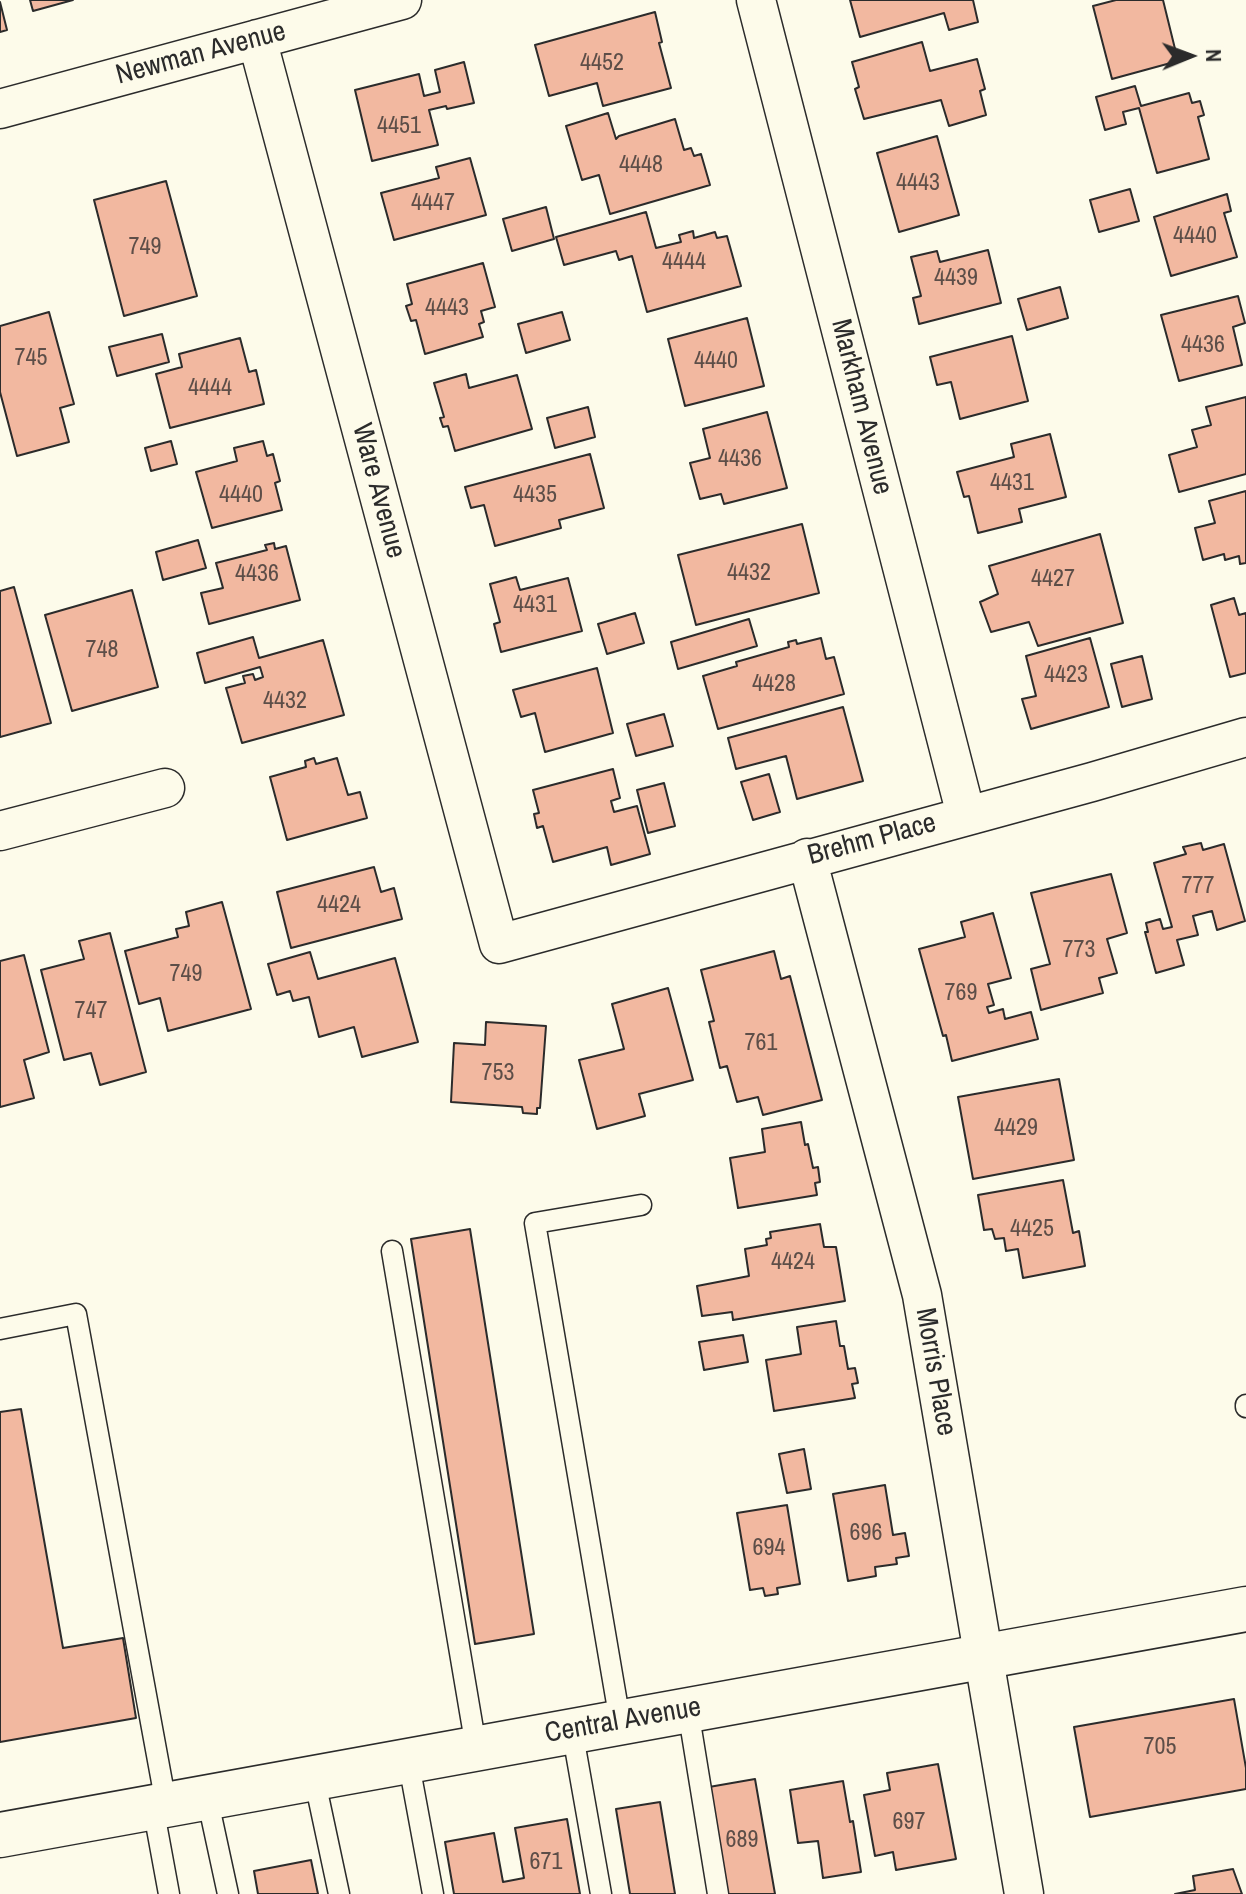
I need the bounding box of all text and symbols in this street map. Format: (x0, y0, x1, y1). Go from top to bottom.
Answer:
street label: Newman Avenue (112, 15, 290, 93)
north arrow (1150, 16, 1230, 96)
text: N (1199, 49, 1229, 62)
house number: 4452 (580, 50, 624, 78)
house number: 4451 (377, 113, 421, 141)
house number: 4448 (619, 152, 663, 180)
house number: 4443 (896, 170, 940, 198)
house number: 4447 (411, 190, 455, 218)
house number: 4440 (1173, 223, 1217, 251)
house number: 749 (129, 234, 161, 262)
house number: 4444 (662, 249, 706, 277)
house number: 4439 (934, 265, 978, 293)
house number: 4443 (425, 295, 469, 323)
street label: Markham Avenue (823, 316, 899, 498)
house number: 4436 (1181, 332, 1225, 360)
house number: 745 (15, 345, 47, 373)
house number: 4440 (694, 348, 738, 376)
house number: 4444 (188, 375, 232, 403)
street label: Ware Avenue (344, 420, 412, 562)
house number: 4436 (718, 446, 762, 474)
house number: 4431 (990, 470, 1034, 498)
house number: 4440 (219, 482, 263, 510)
house number: 4435 (513, 482, 557, 510)
house number: 4432 (727, 560, 771, 588)
house number: 4436 (235, 561, 279, 589)
house number: 4427 (1031, 566, 1075, 594)
house number: 4431 (513, 592, 557, 620)
house number: 748 (86, 637, 118, 665)
house number: 4423 (1044, 662, 1088, 690)
house number: 4428 (752, 671, 796, 699)
house number: 4432 (263, 688, 307, 716)
street label: Brehm Place (804, 807, 940, 873)
house number: 777 (1182, 873, 1214, 901)
house number: 4424 (317, 892, 361, 920)
house number: 773 (1063, 937, 1095, 965)
house number: 749 (170, 961, 202, 989)
house number: 769 (945, 980, 977, 1008)
house number: 747 (75, 998, 107, 1026)
house number: 761 (745, 1030, 777, 1058)
house number: 753 (482, 1060, 514, 1088)
house number: 4429 (994, 1115, 1038, 1143)
house number: 4425 (1010, 1216, 1054, 1244)
house number: 4424 (771, 1249, 815, 1277)
street label: Morris Place (907, 1306, 963, 1438)
house number: 696 (850, 1520, 882, 1548)
house number: 694 (753, 1535, 785, 1563)
street label: Central Avenue (542, 1691, 704, 1751)
house number: 705 (1144, 1734, 1176, 1762)
house number: 697 (893, 1809, 925, 1837)
house number: 689 (726, 1827, 758, 1855)
house number: 671 (530, 1849, 562, 1877)

